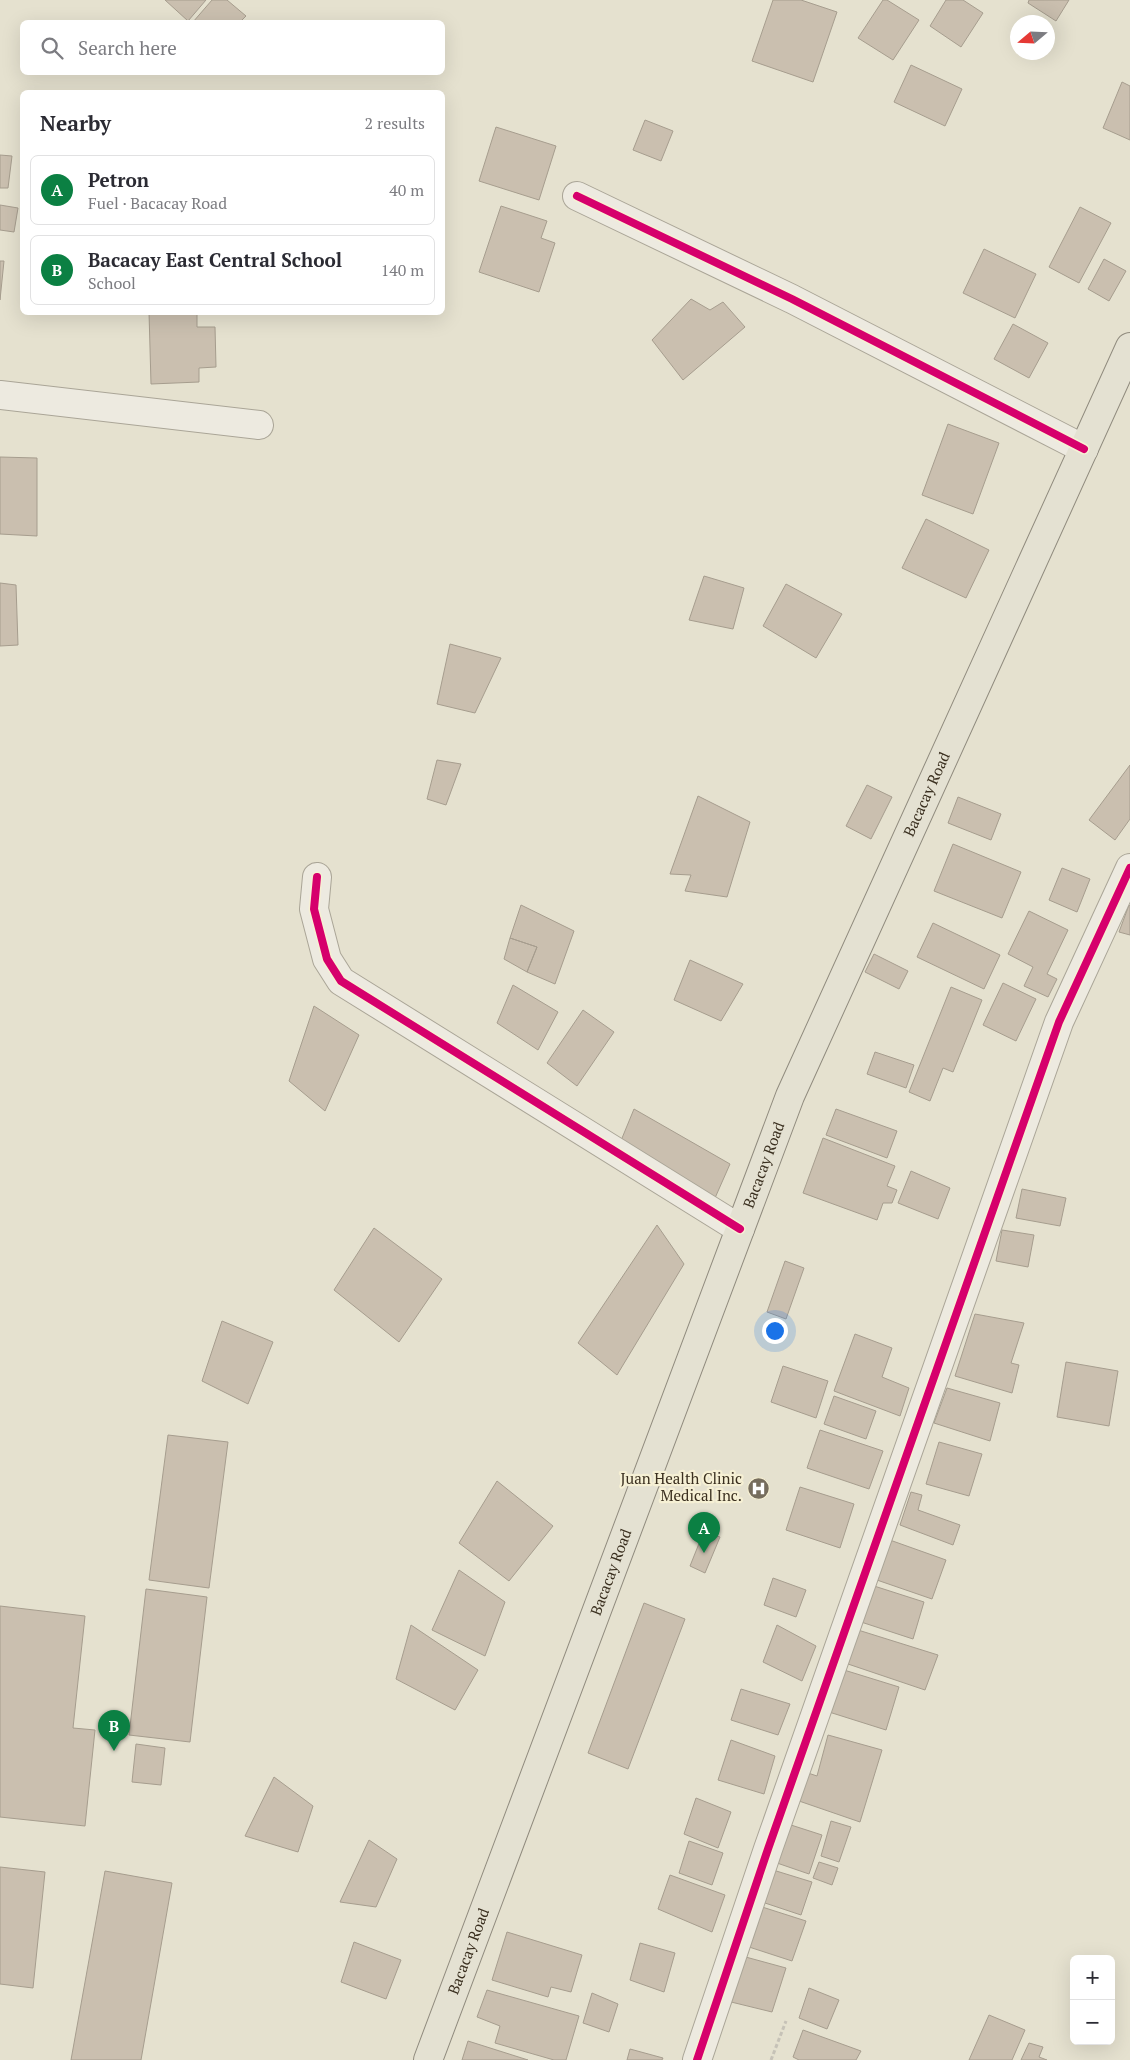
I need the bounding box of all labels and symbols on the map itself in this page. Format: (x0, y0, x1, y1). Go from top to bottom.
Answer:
north arrow (1010, 15, 1055, 60)
street label: Bacacay Road (898, 749, 954, 839)
street label: Bacacay Road (738, 1119, 788, 1211)
your location (762, 1318, 788, 1344)
place label: Juan Health Clinic Medical Inc. (620, 1468, 742, 1505)
hospital icon: Juan Health Clinic Medical Inc. (746, 1476, 770, 1500)
pin: A (688, 1512, 720, 1553)
street label: Bacacay Road (585, 1526, 636, 1618)
pin: B (98, 1710, 130, 1751)
street label: Bacacay Road (443, 1905, 493, 1997)

